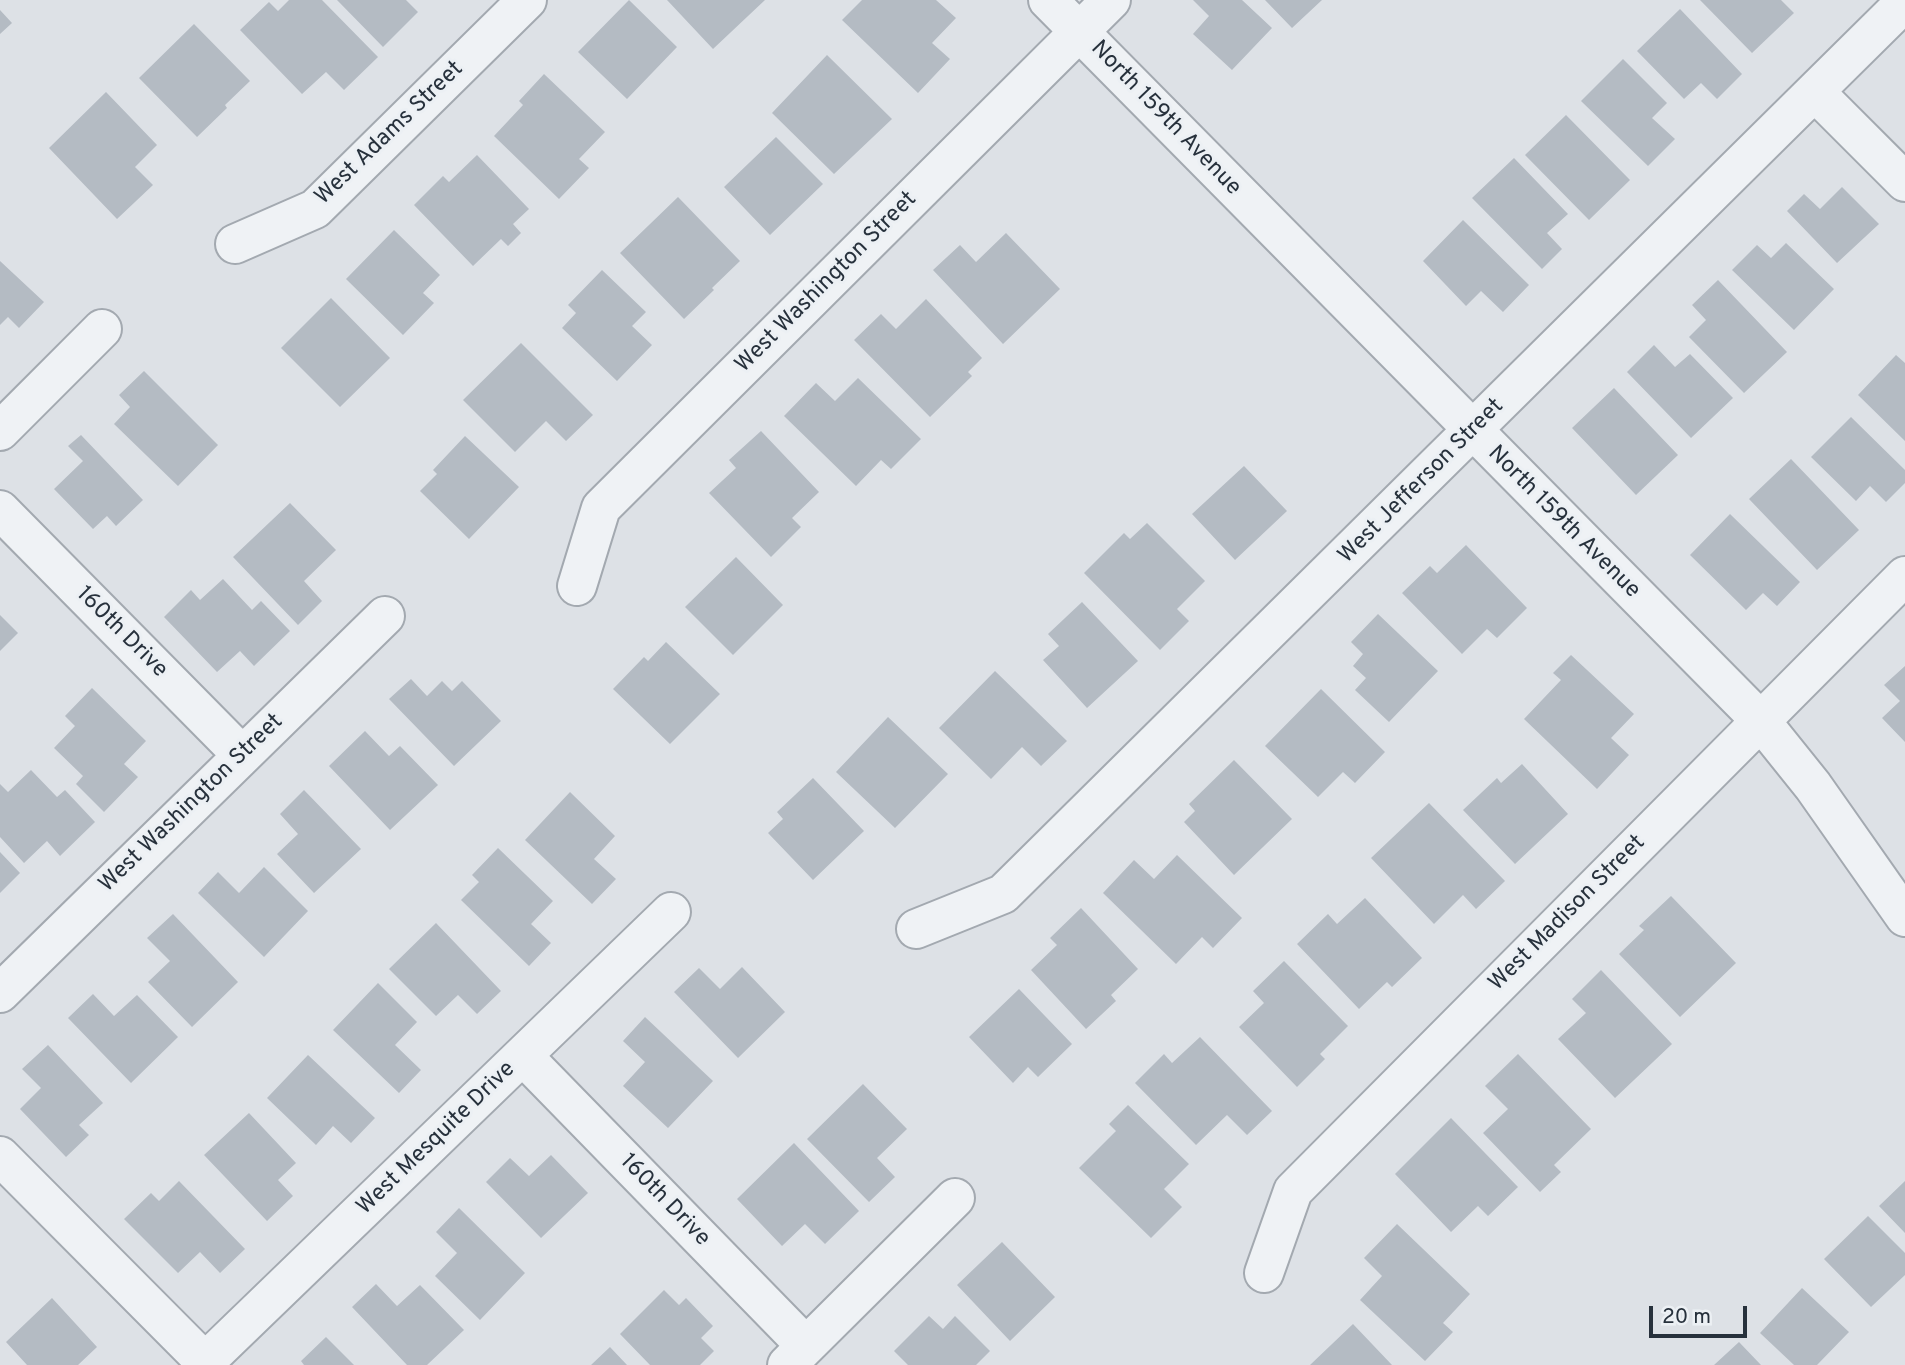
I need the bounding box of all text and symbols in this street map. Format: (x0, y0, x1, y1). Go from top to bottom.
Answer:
street label: North 159th Avenue (1084, 36, 1246, 202)
street label: West Adams Street (310, 56, 470, 212)
street label: West Washington Street (731, 187, 923, 379)
street label: West Jefferson Street (1334, 394, 1510, 570)
street label: North 159th Avenue (1481, 441, 1645, 605)
street label: 160th Drive (69, 581, 173, 685)
street label: West Washington Street (94, 709, 290, 899)
street label: West Madison Street (1484, 830, 1652, 998)
street label: West Mesquite Drive (352, 1056, 522, 1222)
street label: 160th Drive (613, 1149, 715, 1253)
scale bar (1653, 1292, 1751, 1336)
text: 20 m (1662, 1304, 1711, 1331)

